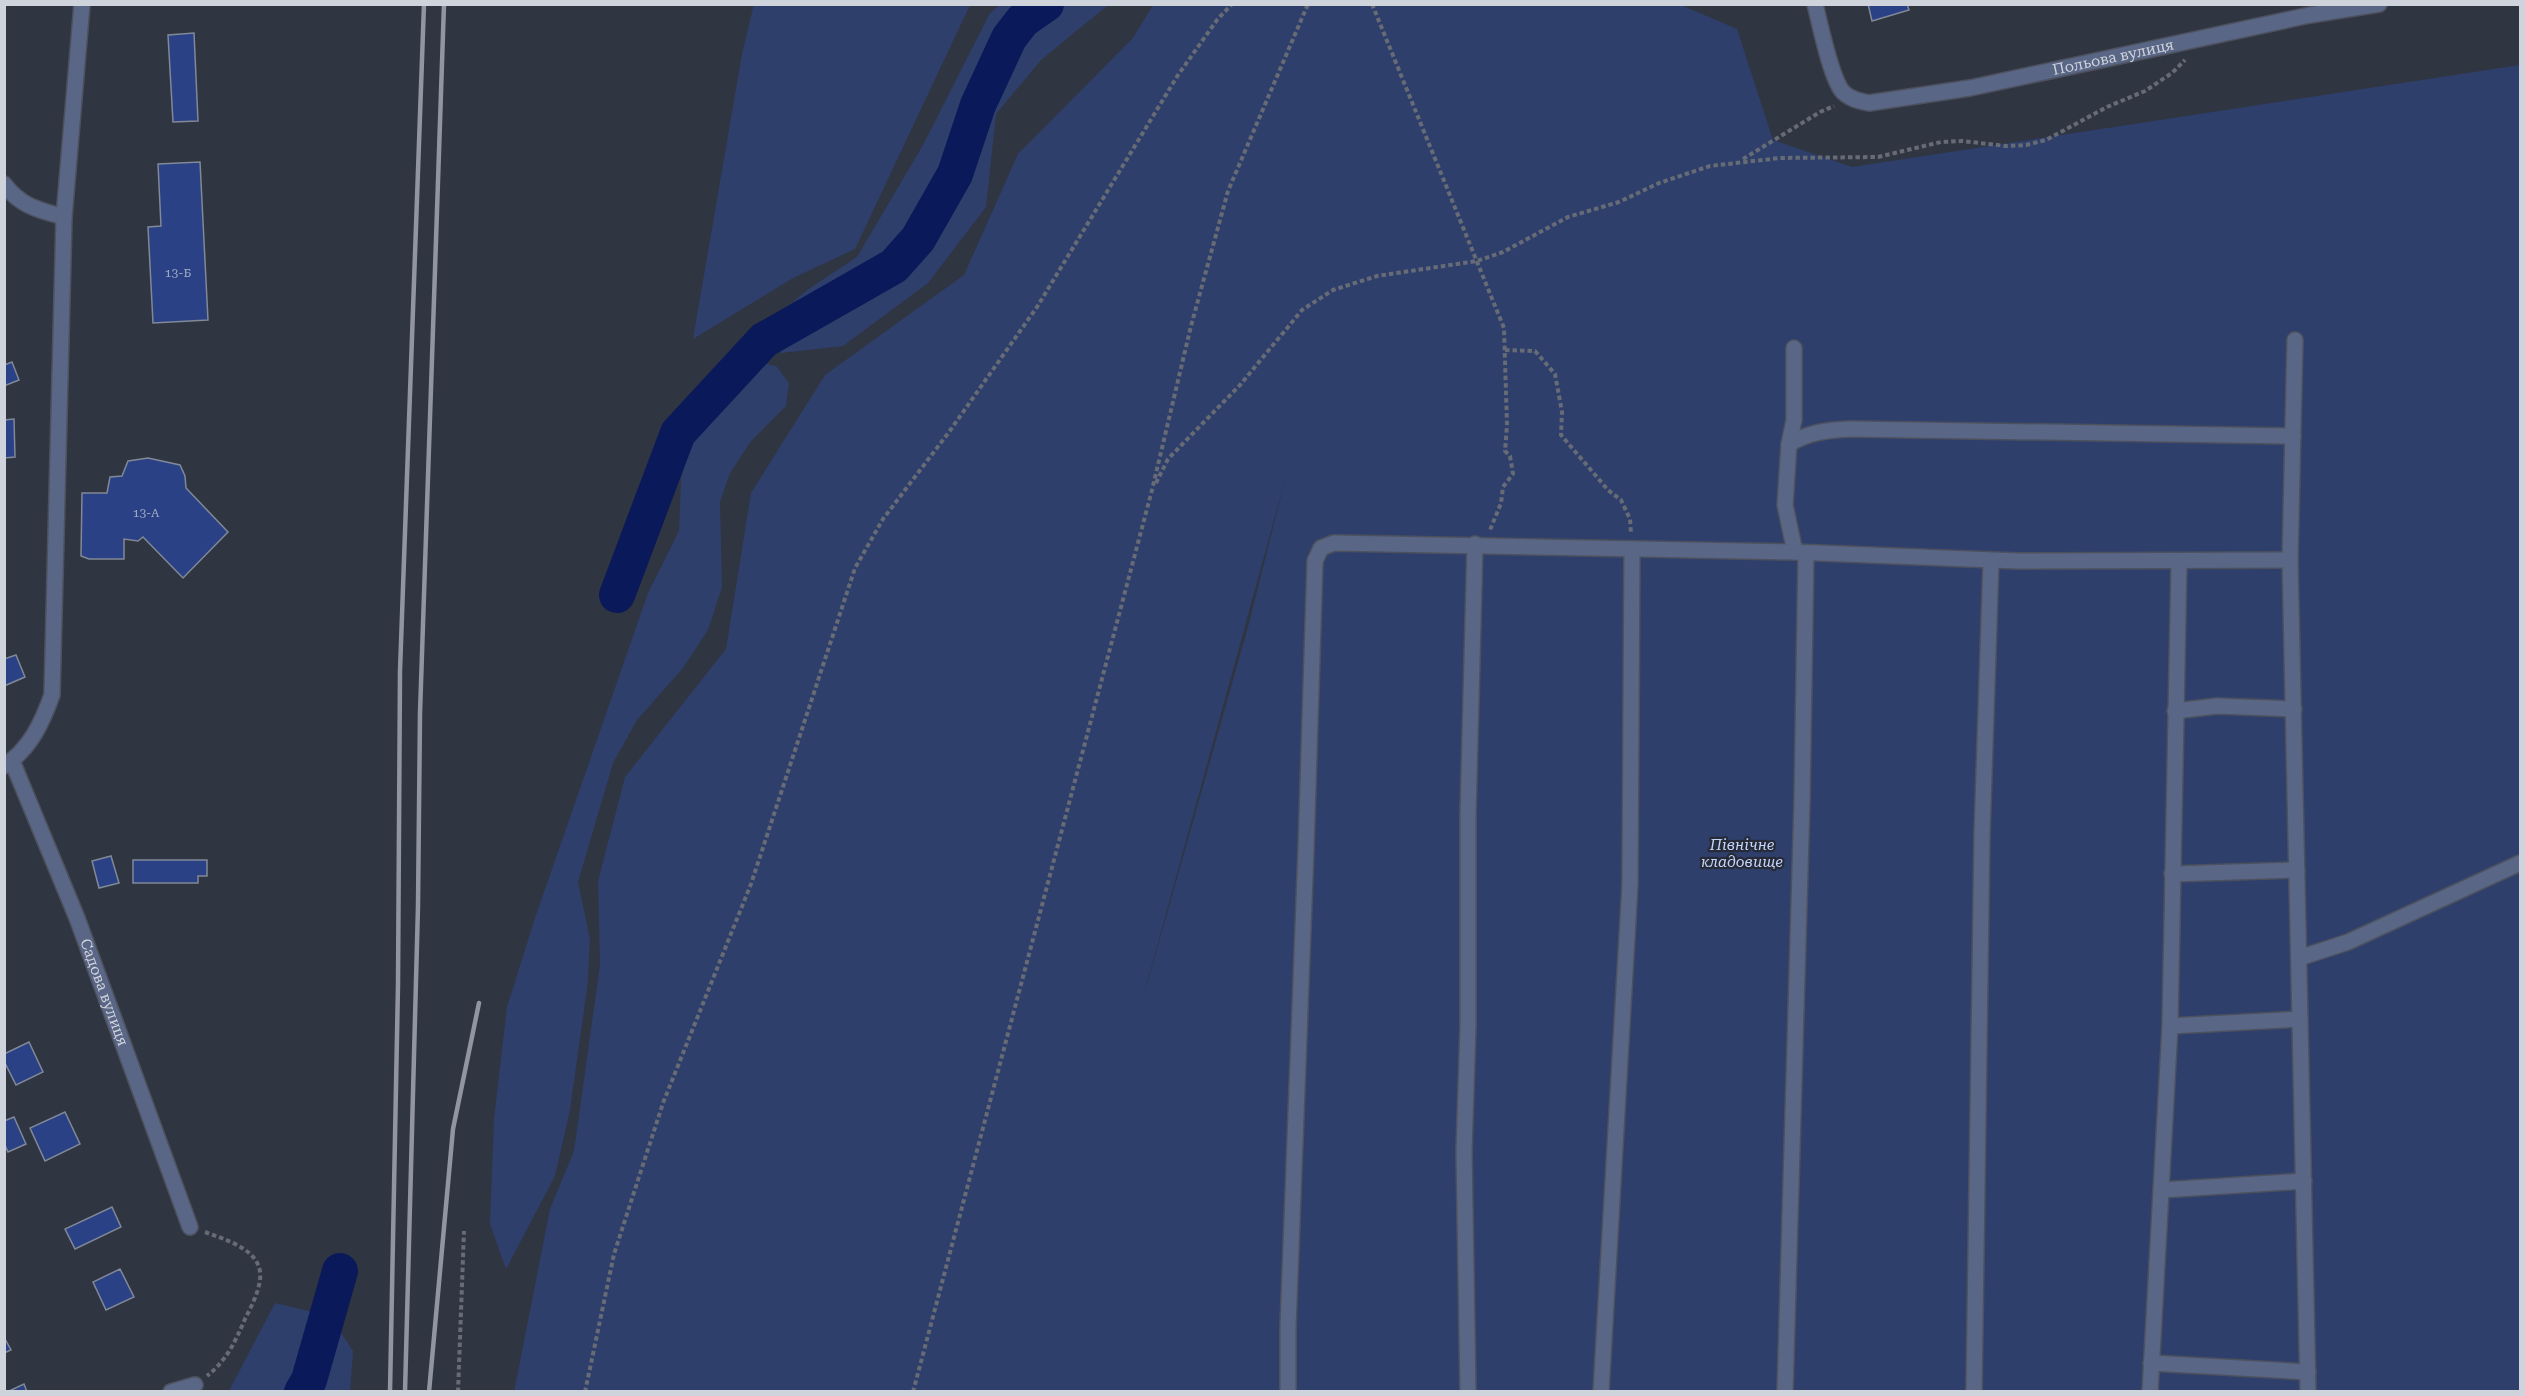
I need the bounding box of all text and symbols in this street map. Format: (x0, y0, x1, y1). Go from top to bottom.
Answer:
street label: Польова вулиця (2051, 36, 2175, 79)
house number: 13-Б (165, 266, 192, 280)
house number: 13-А (133, 506, 160, 520)
park label: Північне кладовище (1701, 836, 1783, 871)
street label: Садова вулиця (76, 936, 132, 1048)

